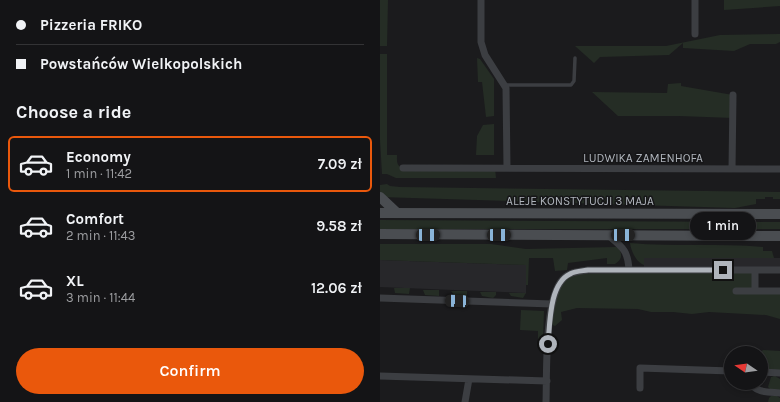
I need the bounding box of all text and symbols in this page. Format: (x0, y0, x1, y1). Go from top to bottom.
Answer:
text: Pizzeria FRIKO (40, 16, 142, 34)
text: Powstańców Wielkopolskich (40, 55, 242, 73)
text: Choose a ride (16, 101, 131, 123)
icon: car (18, 146, 54, 182)
text: Economy (66, 148, 131, 166)
street label: LUDWIKA ZAMENHOFA (583, 151, 703, 165)
text: 7.09 zł (318, 155, 362, 173)
text: 1 min · 11:42 (66, 166, 132, 181)
street label: ALEJE KONSTYTUCJI 3 MAJA (506, 194, 654, 208)
icon: car (18, 208, 54, 244)
text: Comfort (66, 210, 124, 228)
callout: 1 min (690, 212, 756, 240)
text: 9.58 zł (316, 217, 362, 235)
text: 1 min (707, 218, 739, 233)
text: 2 min · 11:43 (66, 228, 136, 243)
car (416, 229, 440, 241)
car (487, 229, 511, 241)
car (611, 229, 635, 241)
route end (714, 261, 732, 279)
icon: car (18, 270, 54, 306)
text: XL (66, 272, 84, 290)
text: 12.06 zł (311, 279, 362, 297)
text: 3 min · 11:44 (66, 290, 135, 305)
car (445, 295, 469, 307)
route start (539, 335, 557, 353)
north arrow (724, 346, 768, 390)
map controls (724, 346, 768, 390)
button: Confirm (16, 348, 364, 394)

